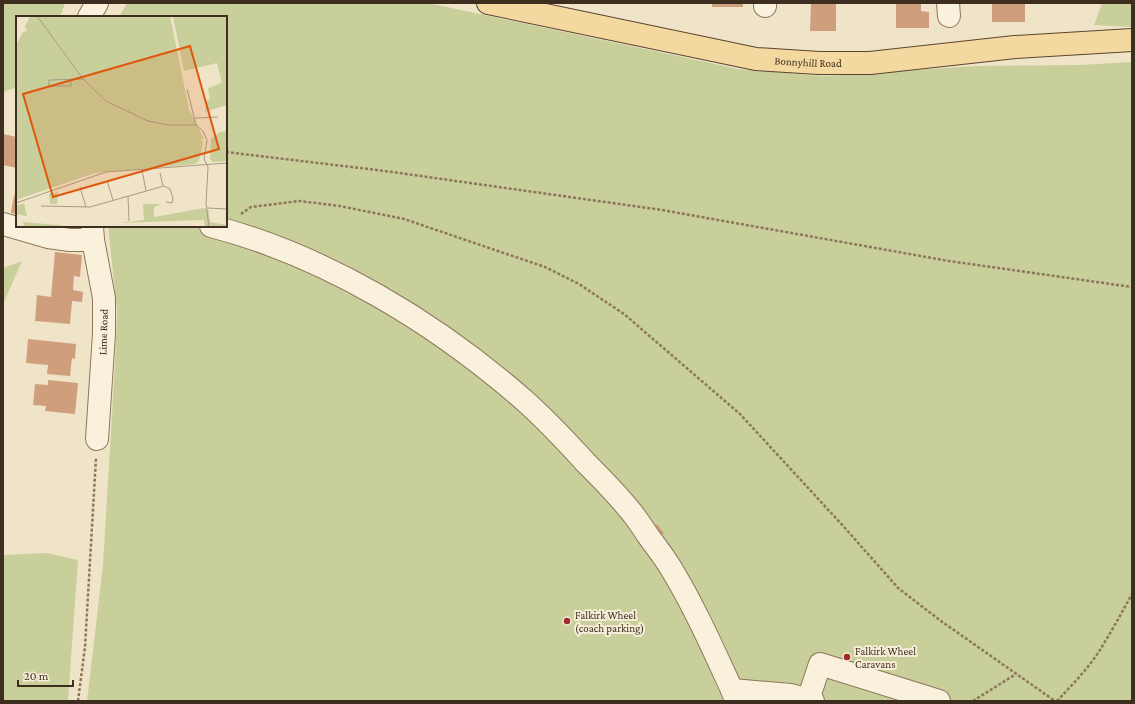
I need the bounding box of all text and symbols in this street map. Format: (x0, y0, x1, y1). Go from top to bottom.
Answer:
inset map (16, 16, 227, 227)
street label: Bonnyhill Road (774, 54, 842, 69)
street label: Lime Road (96, 308, 110, 355)
place label: Falkirk Wheel (coach parking) (575, 609, 644, 635)
marker: Falkirk Wheel (coach parking) (562, 616, 572, 626)
place label: Falkirk Wheel Caravans (855, 645, 916, 670)
marker: Falkirk Wheel Caravans (842, 652, 852, 662)
scale bar (18, 662, 73, 688)
text: 20 m (24, 669, 49, 683)

